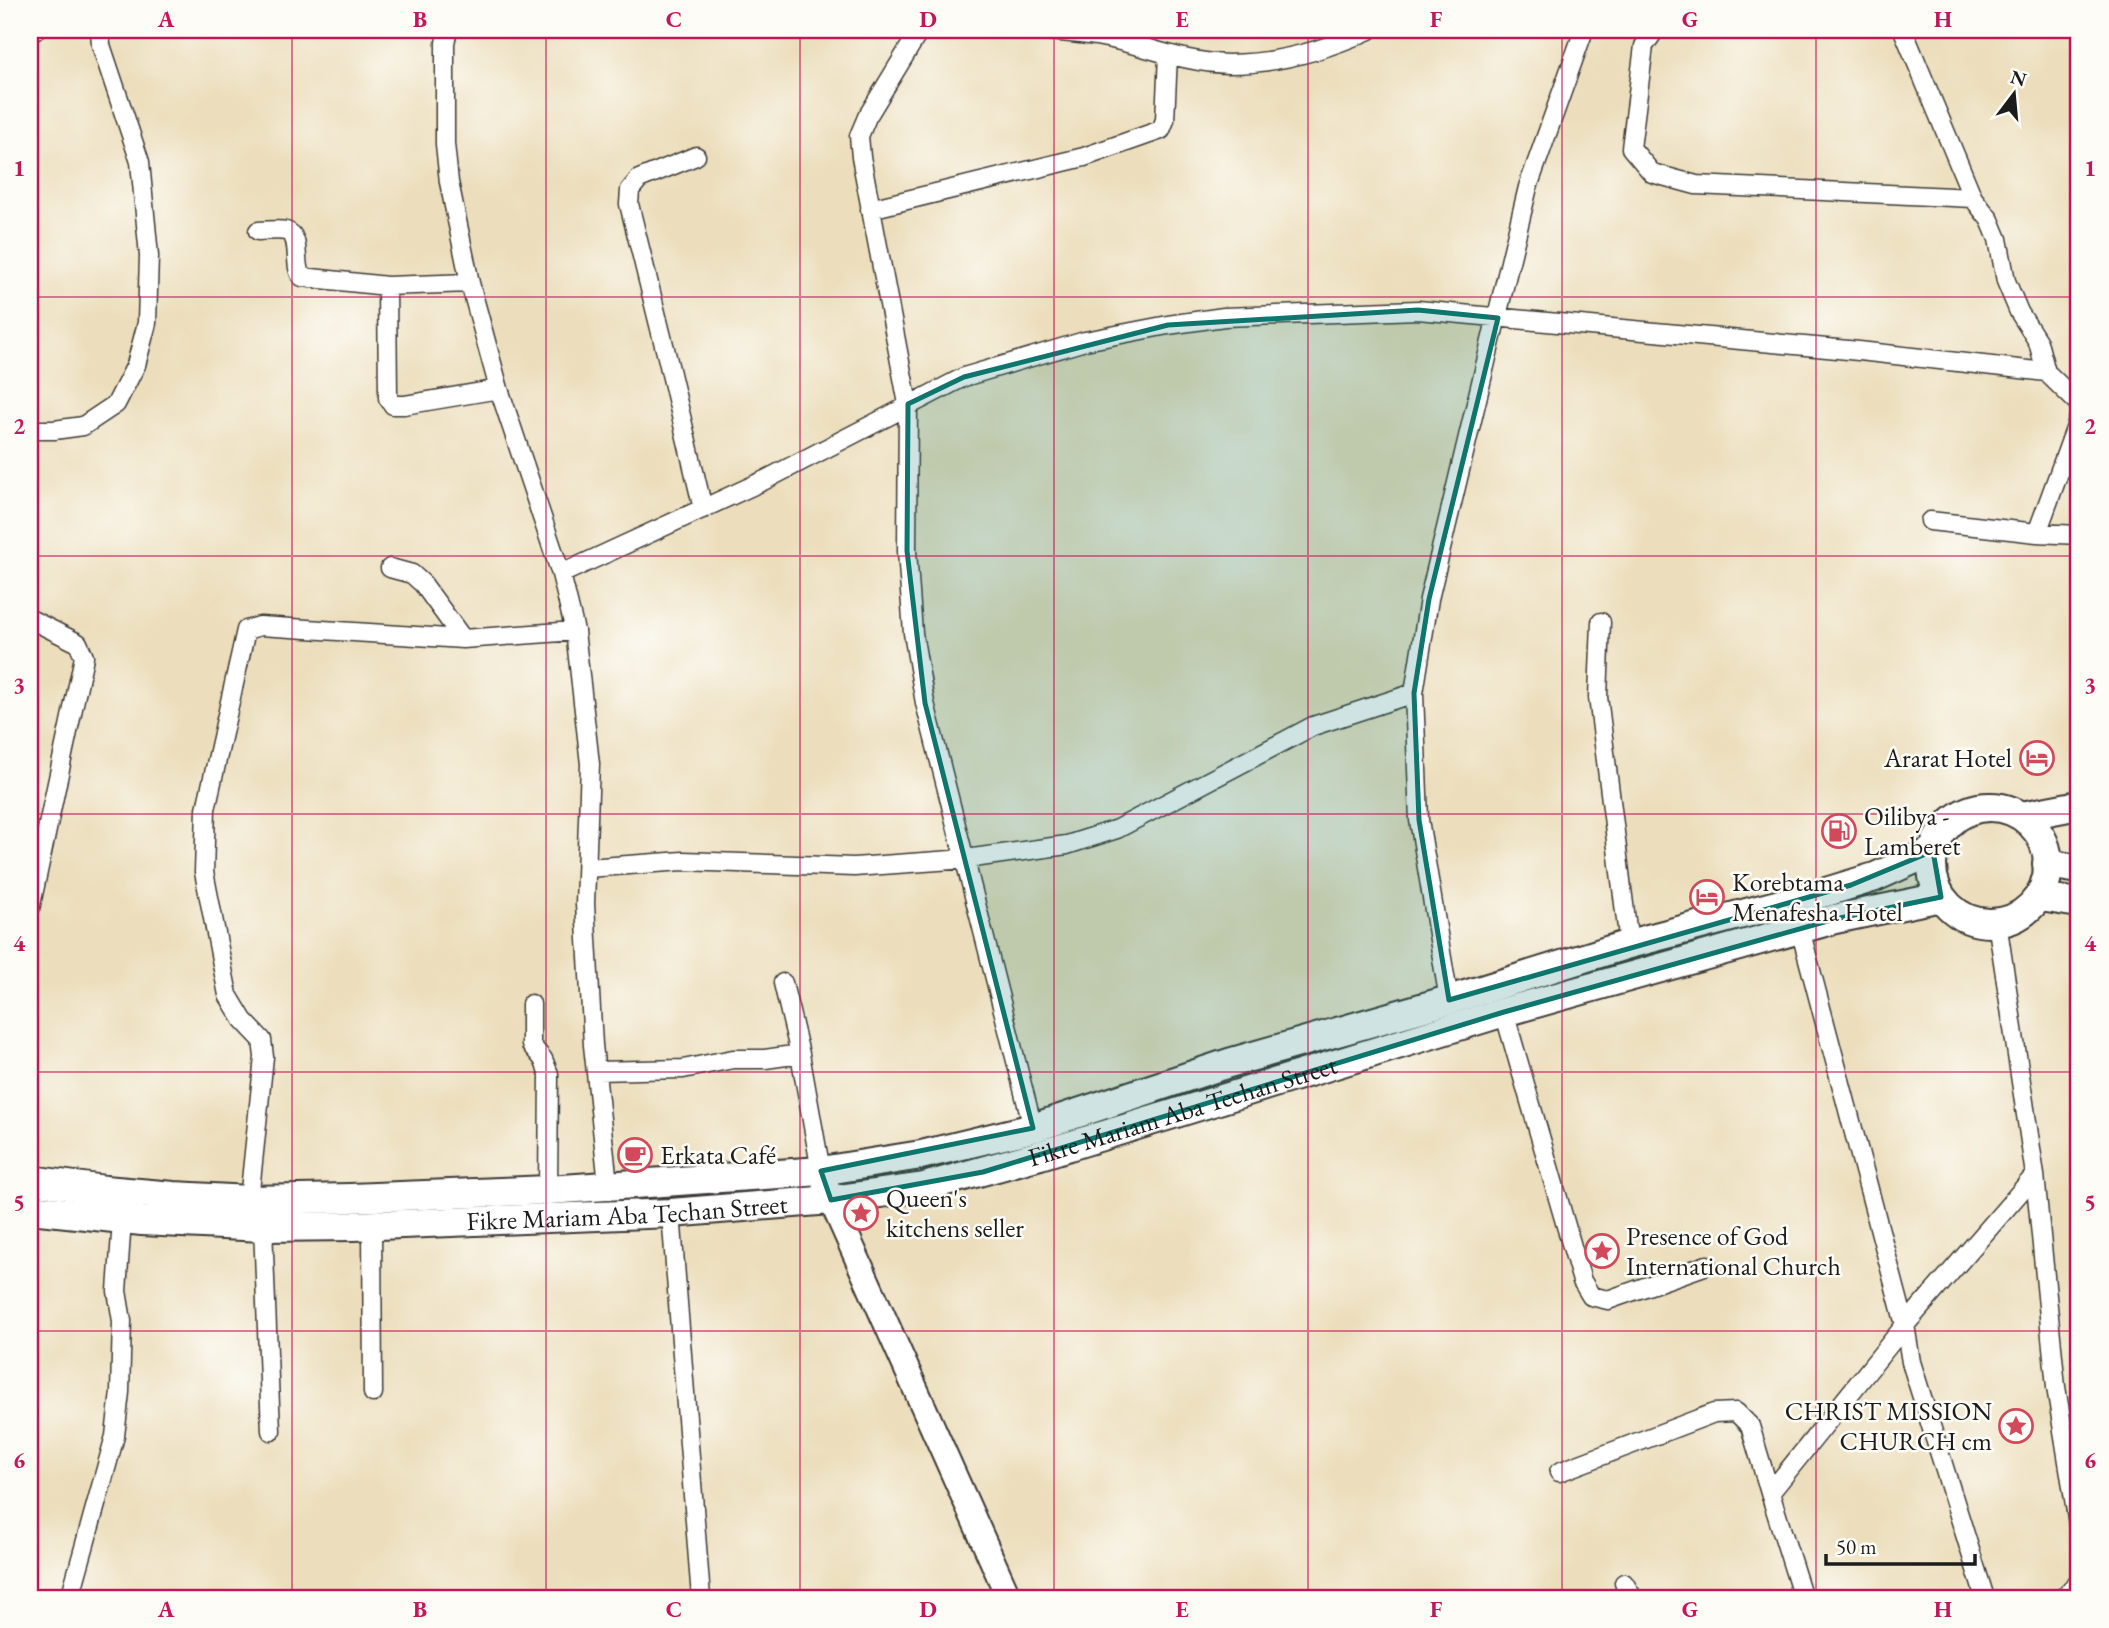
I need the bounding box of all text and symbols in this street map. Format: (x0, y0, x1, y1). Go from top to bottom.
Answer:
text: A (157, 4, 175, 34)
text: B (413, 4, 427, 34)
text: C (666, 4, 682, 34)
text: D (919, 4, 937, 34)
text: E (1175, 4, 1189, 34)
text: F (1430, 4, 1443, 34)
text: G (1682, 4, 1698, 34)
text: H (1934, 4, 1952, 34)
north arrow (1980, 60, 2050, 130)
text: N (2008, 64, 2030, 92)
text: 1 (13, 153, 25, 183)
text: 1 (2084, 153, 2096, 183)
text: 2 (13, 411, 25, 441)
text: 2 (2084, 411, 2096, 441)
text: 3 (13, 670, 25, 700)
text: 3 (2084, 670, 2096, 700)
hotel icon: Ararat Hotel (2018, 739, 2056, 777)
place label: Ararat Hotel (1883, 741, 2012, 775)
place label: Oilibya - Lamberet (1864, 799, 1960, 863)
fuel station icon: Oilibya - Lamberet (1820, 812, 1858, 850)
place label: Korebtama Menafesha Hotel (1732, 865, 1903, 929)
hotel icon: Korebtama Menafesha Hotel (1688, 878, 1726, 916)
text: 4 (13, 928, 26, 958)
text: 4 (2084, 928, 2097, 958)
street label: Fikre Mariam Aba Techan Street (1024, 1047, 1341, 1174)
cafe icon: Erkata Café (616, 1136, 654, 1174)
place label: Erkata Café (660, 1138, 776, 1172)
place label: Queen's kitchens seller (886, 1181, 1024, 1245)
text: 5 (13, 1187, 25, 1217)
street label: Fikre Mariam Aba Techan Street (466, 1187, 789, 1238)
text: 5 (2084, 1187, 2096, 1217)
place icon: Queen's kitchens seller (842, 1194, 880, 1232)
place label: Presence of God International Church (1626, 1219, 1841, 1283)
place icon: Presence of God International Church (1583, 1232, 1621, 1270)
place label: CHRIST MISSION CHURCH cm (1785, 1394, 1992, 1458)
place icon: CHRIST MISSION CHURCH cm (1997, 1407, 2035, 1445)
text: 6 (13, 1445, 25, 1475)
text: 6 (2084, 1445, 2096, 1475)
scale bar (1826, 1523, 1974, 1567)
text: 50 m (1836, 1533, 1877, 1560)
text: A (157, 1594, 175, 1624)
text: B (413, 1594, 427, 1624)
text: C (666, 1594, 682, 1624)
text: D (919, 1594, 937, 1624)
text: E (1175, 1594, 1189, 1624)
text: F (1430, 1594, 1443, 1624)
text: G (1682, 1594, 1698, 1624)
text: H (1934, 1594, 1952, 1624)

